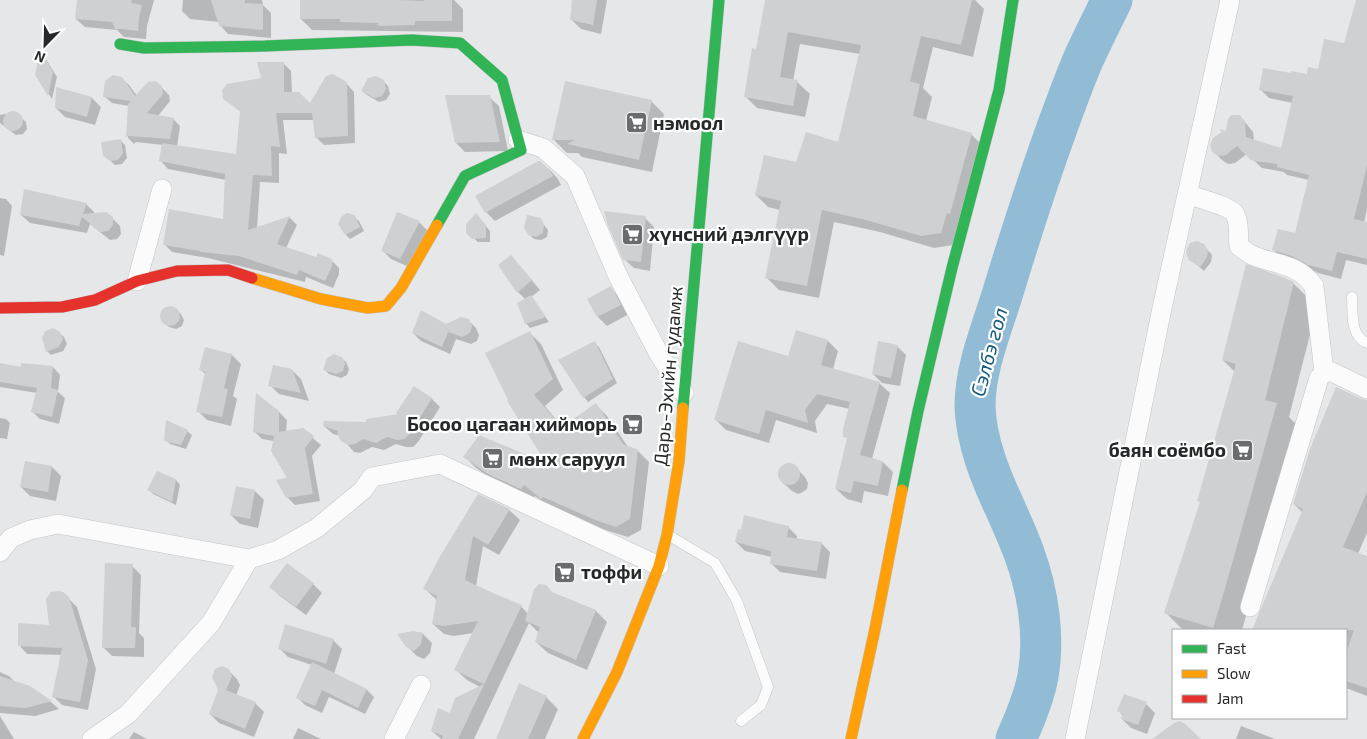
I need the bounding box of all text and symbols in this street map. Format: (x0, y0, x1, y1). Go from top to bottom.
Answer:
north arrow (20, 20, 70, 70)
text: N (32, 48, 48, 67)
supermarket icon: нэмоол (625, 111, 649, 135)
place label: нэмоол (653, 111, 723, 134)
supermarket icon: хүнсний дэлгүүр (621, 222, 645, 246)
place label: хүнсний дэлгүүр (649, 222, 809, 245)
street label: Дарь-Эхийн гудамж (648, 285, 688, 467)
water label: Сэлбэ гол (965, 305, 1011, 399)
place label: Босоо цагаан хийморь (407, 412, 617, 435)
supermarket icon: Босоо цагаан хийморь (621, 412, 645, 436)
place label: баян соёмбо (1108, 438, 1226, 461)
supermarket icon: баян соёмбо (1230, 438, 1254, 462)
supermarket icon: мөнх саруул (481, 447, 505, 471)
place label: мөнх саруул (509, 447, 626, 470)
supermarket icon: тоффи (553, 560, 577, 584)
place label: тоффи (581, 560, 642, 583)
legend (1172, 629, 1347, 719)
text: Fast (1217, 639, 1247, 657)
text: Slow (1217, 664, 1251, 682)
text: Jam (1217, 689, 1243, 707)

